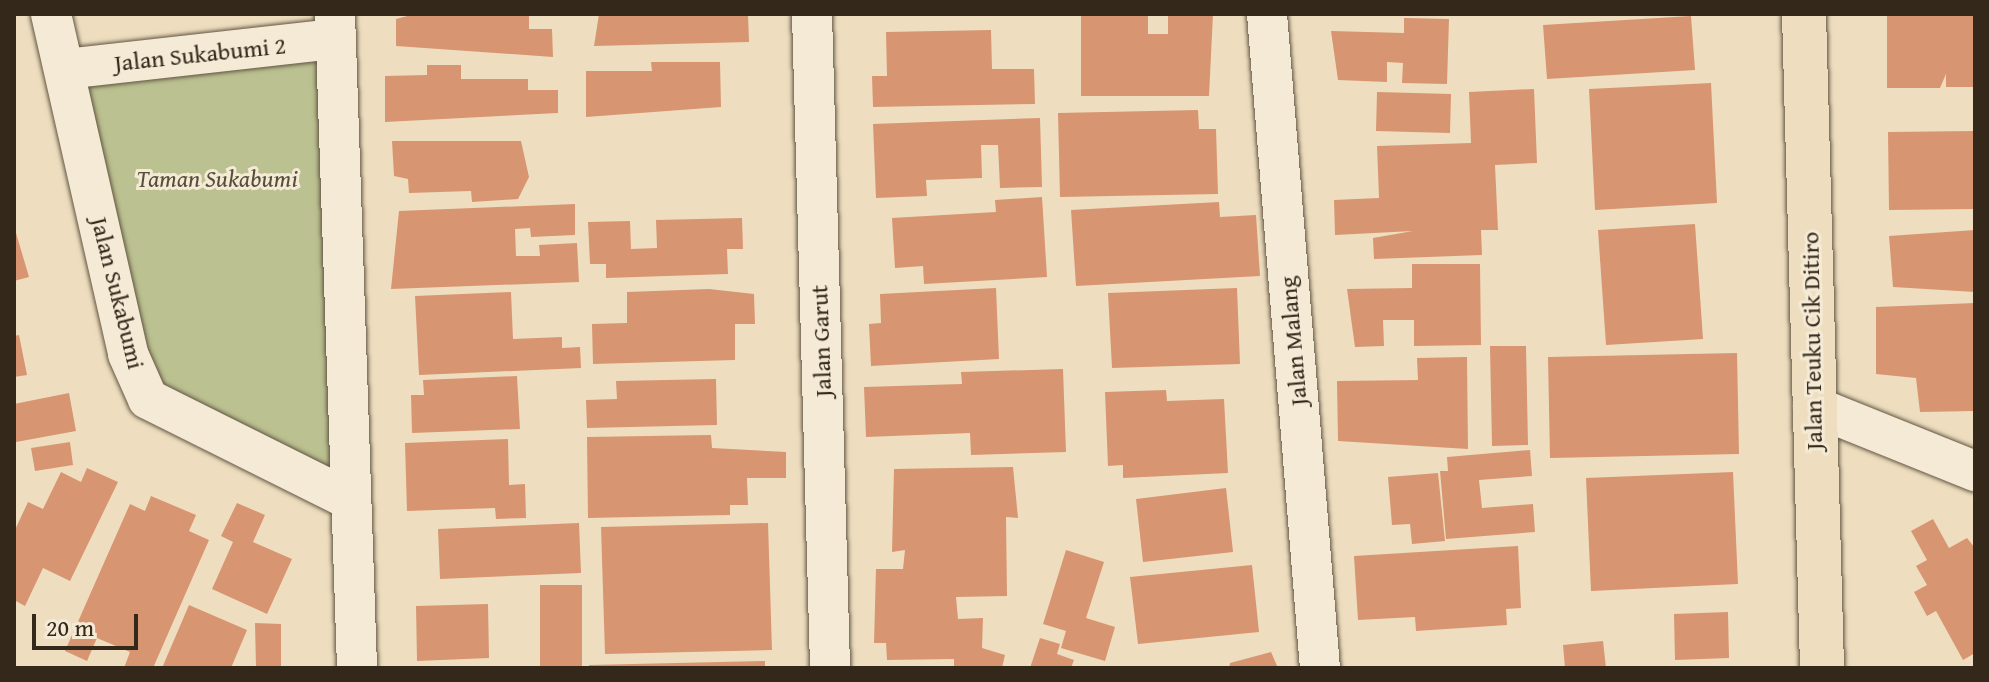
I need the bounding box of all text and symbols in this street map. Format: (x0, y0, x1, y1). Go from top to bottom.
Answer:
street label: Jalan Sukabumi 2 (113, 31, 287, 77)
park label: Taman Sukabumi (136, 165, 298, 193)
street label: Jalan Sukabumi (85, 214, 151, 372)
street label: Jalan Teuku Cik Ditiro (1796, 232, 1828, 450)
street label: Jalan Malang (1273, 275, 1313, 407)
street label: Jalan Garut (805, 284, 837, 398)
scale bar (36, 598, 142, 648)
text: 20 m (46, 610, 94, 645)

